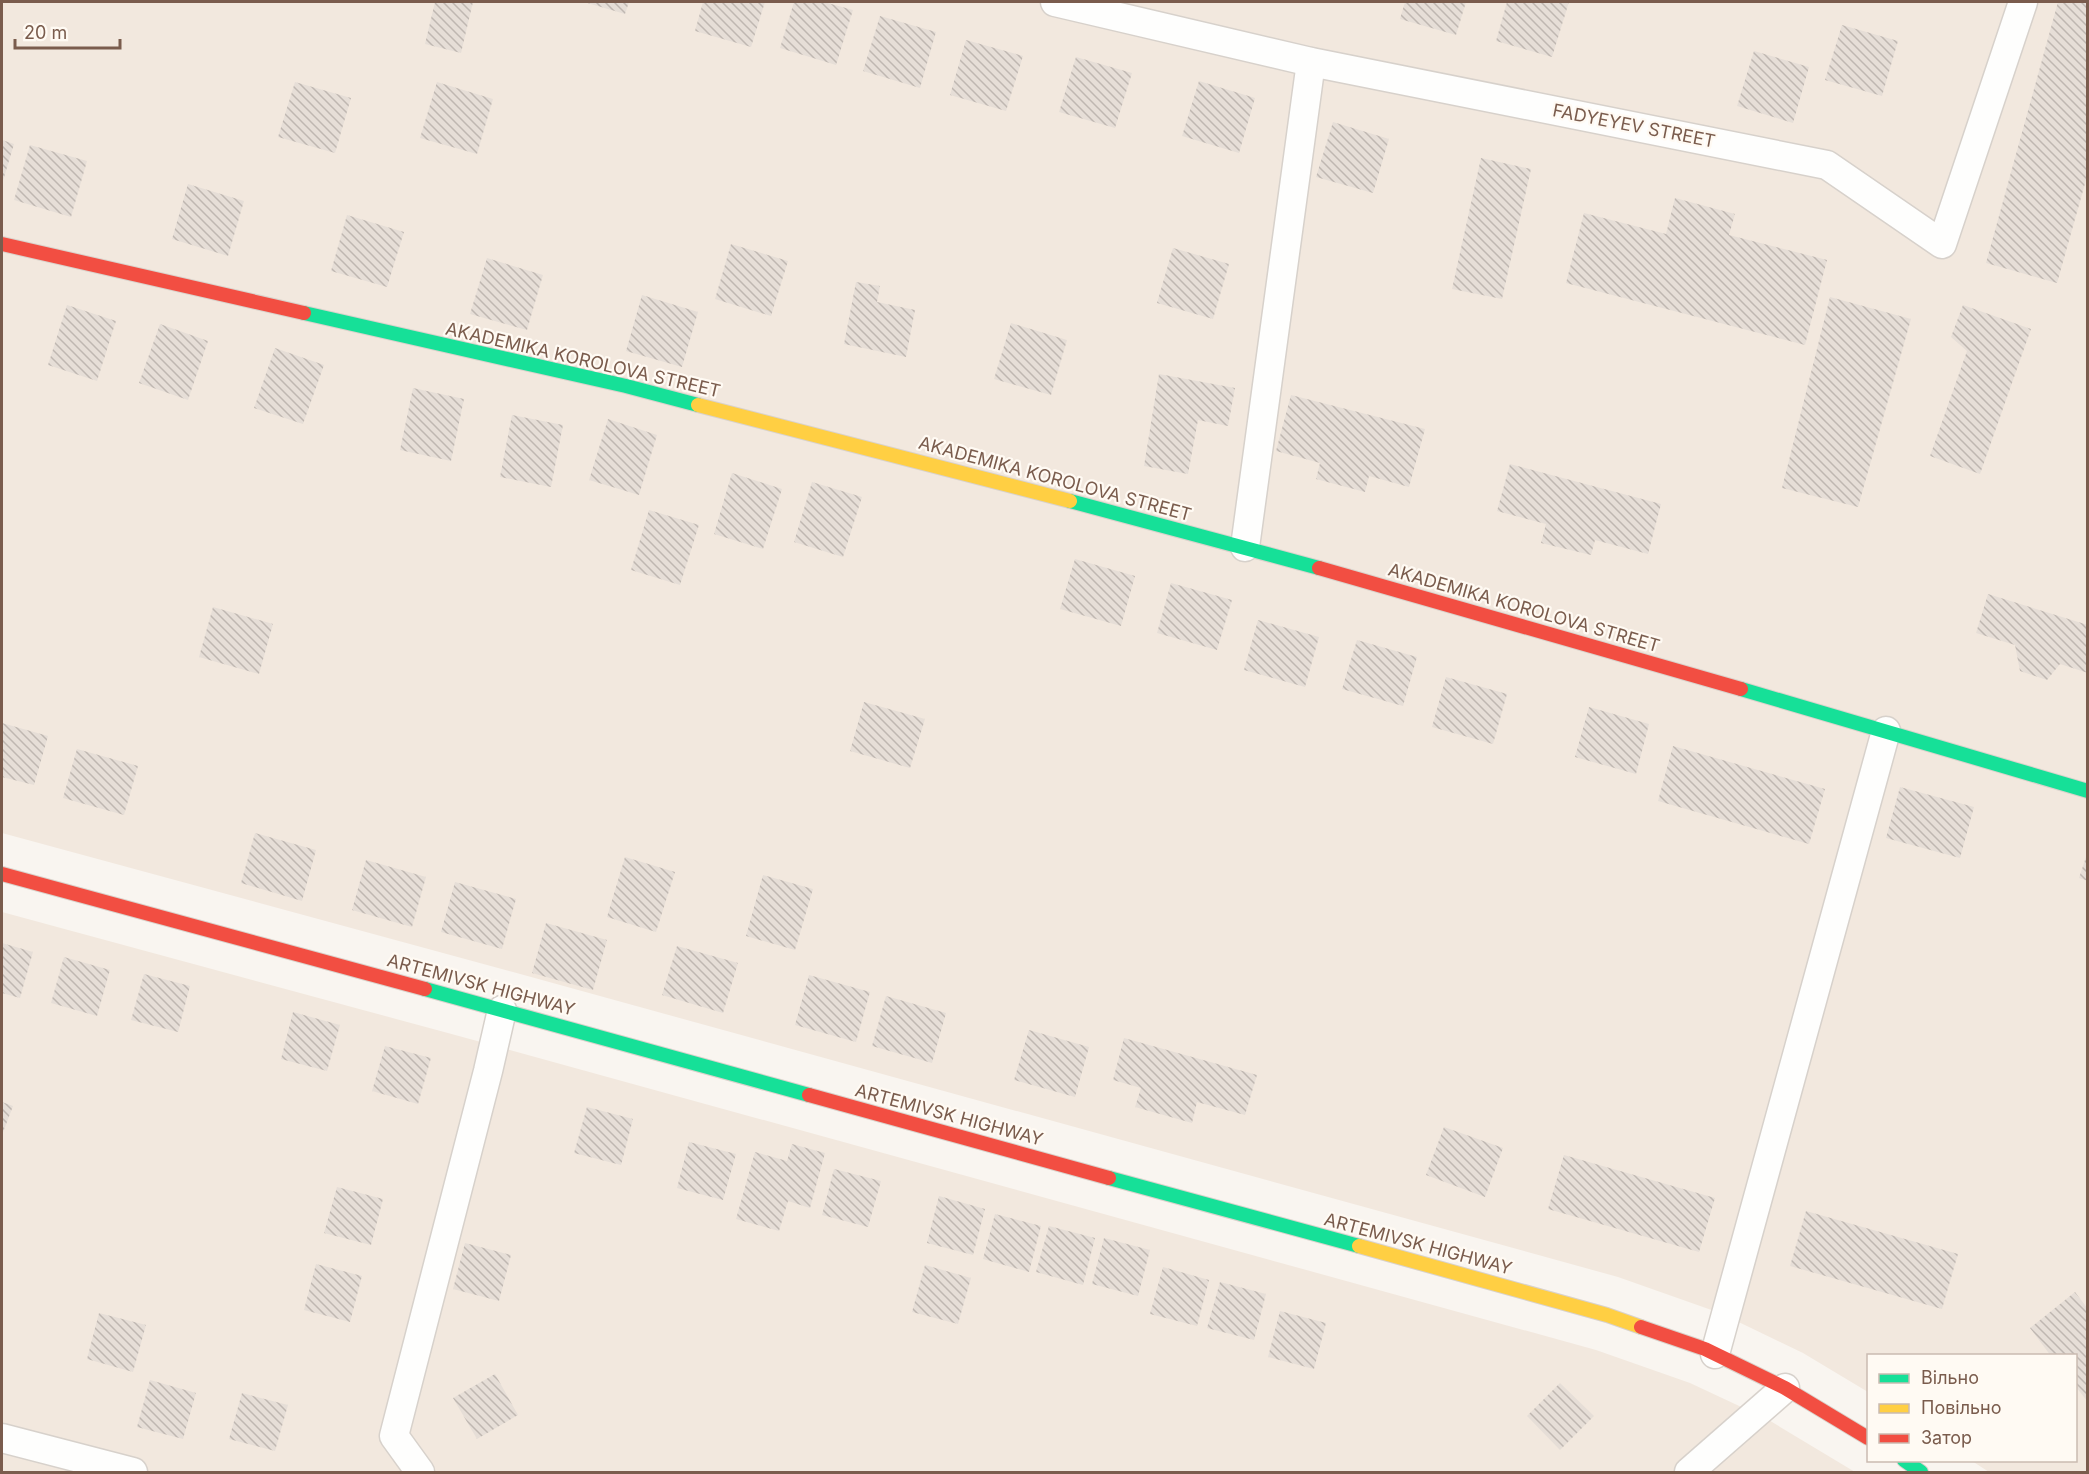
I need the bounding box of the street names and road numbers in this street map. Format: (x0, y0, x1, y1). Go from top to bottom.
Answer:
street label: FADYEYEV STREET (1551, 99, 1717, 152)
street label: AKADEMIKA KOROLOVA STREET (444, 318, 723, 401)
street label: AKADEMIKA KOROLOVA STREET (916, 432, 1194, 525)
street label: AKADEMIKA KOROLOVA STREET (1386, 559, 1662, 656)
street label: ARTEMIVSK HIGHWAY (385, 949, 577, 1020)
street label: ARTEMIVSK HIGHWAY (853, 1079, 1045, 1150)
street label: ARTEMIVSK HIGHWAY (1322, 1208, 1514, 1279)

